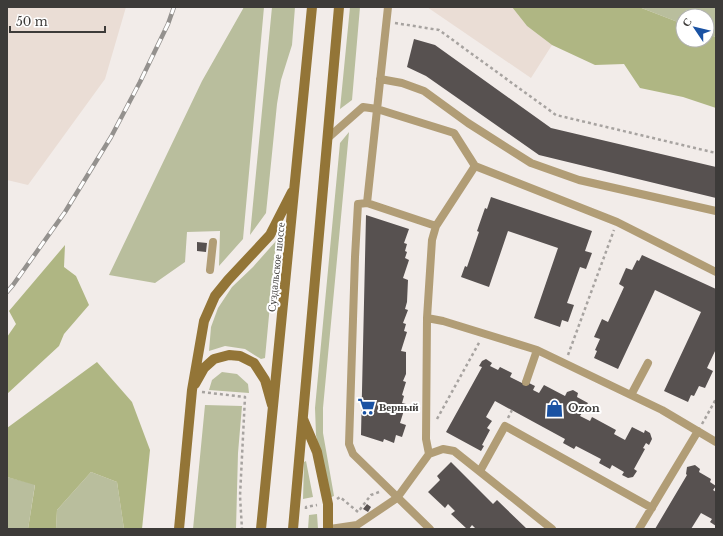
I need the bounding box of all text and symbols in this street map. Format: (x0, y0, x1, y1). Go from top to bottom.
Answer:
scale bar (10, 8, 105, 34)
north arrow (675, 8, 715, 48)
text: 50 m (16, 14, 48, 29)
text: С (679, 15, 695, 30)
street label: Суздальское шоссе (264, 221, 288, 313)
supermarket icon: Верный (356, 397, 376, 417)
shop icon: Ozon (545, 398, 565, 418)
place label: Верный (379, 400, 419, 414)
place label: Ozon (568, 401, 600, 415)

